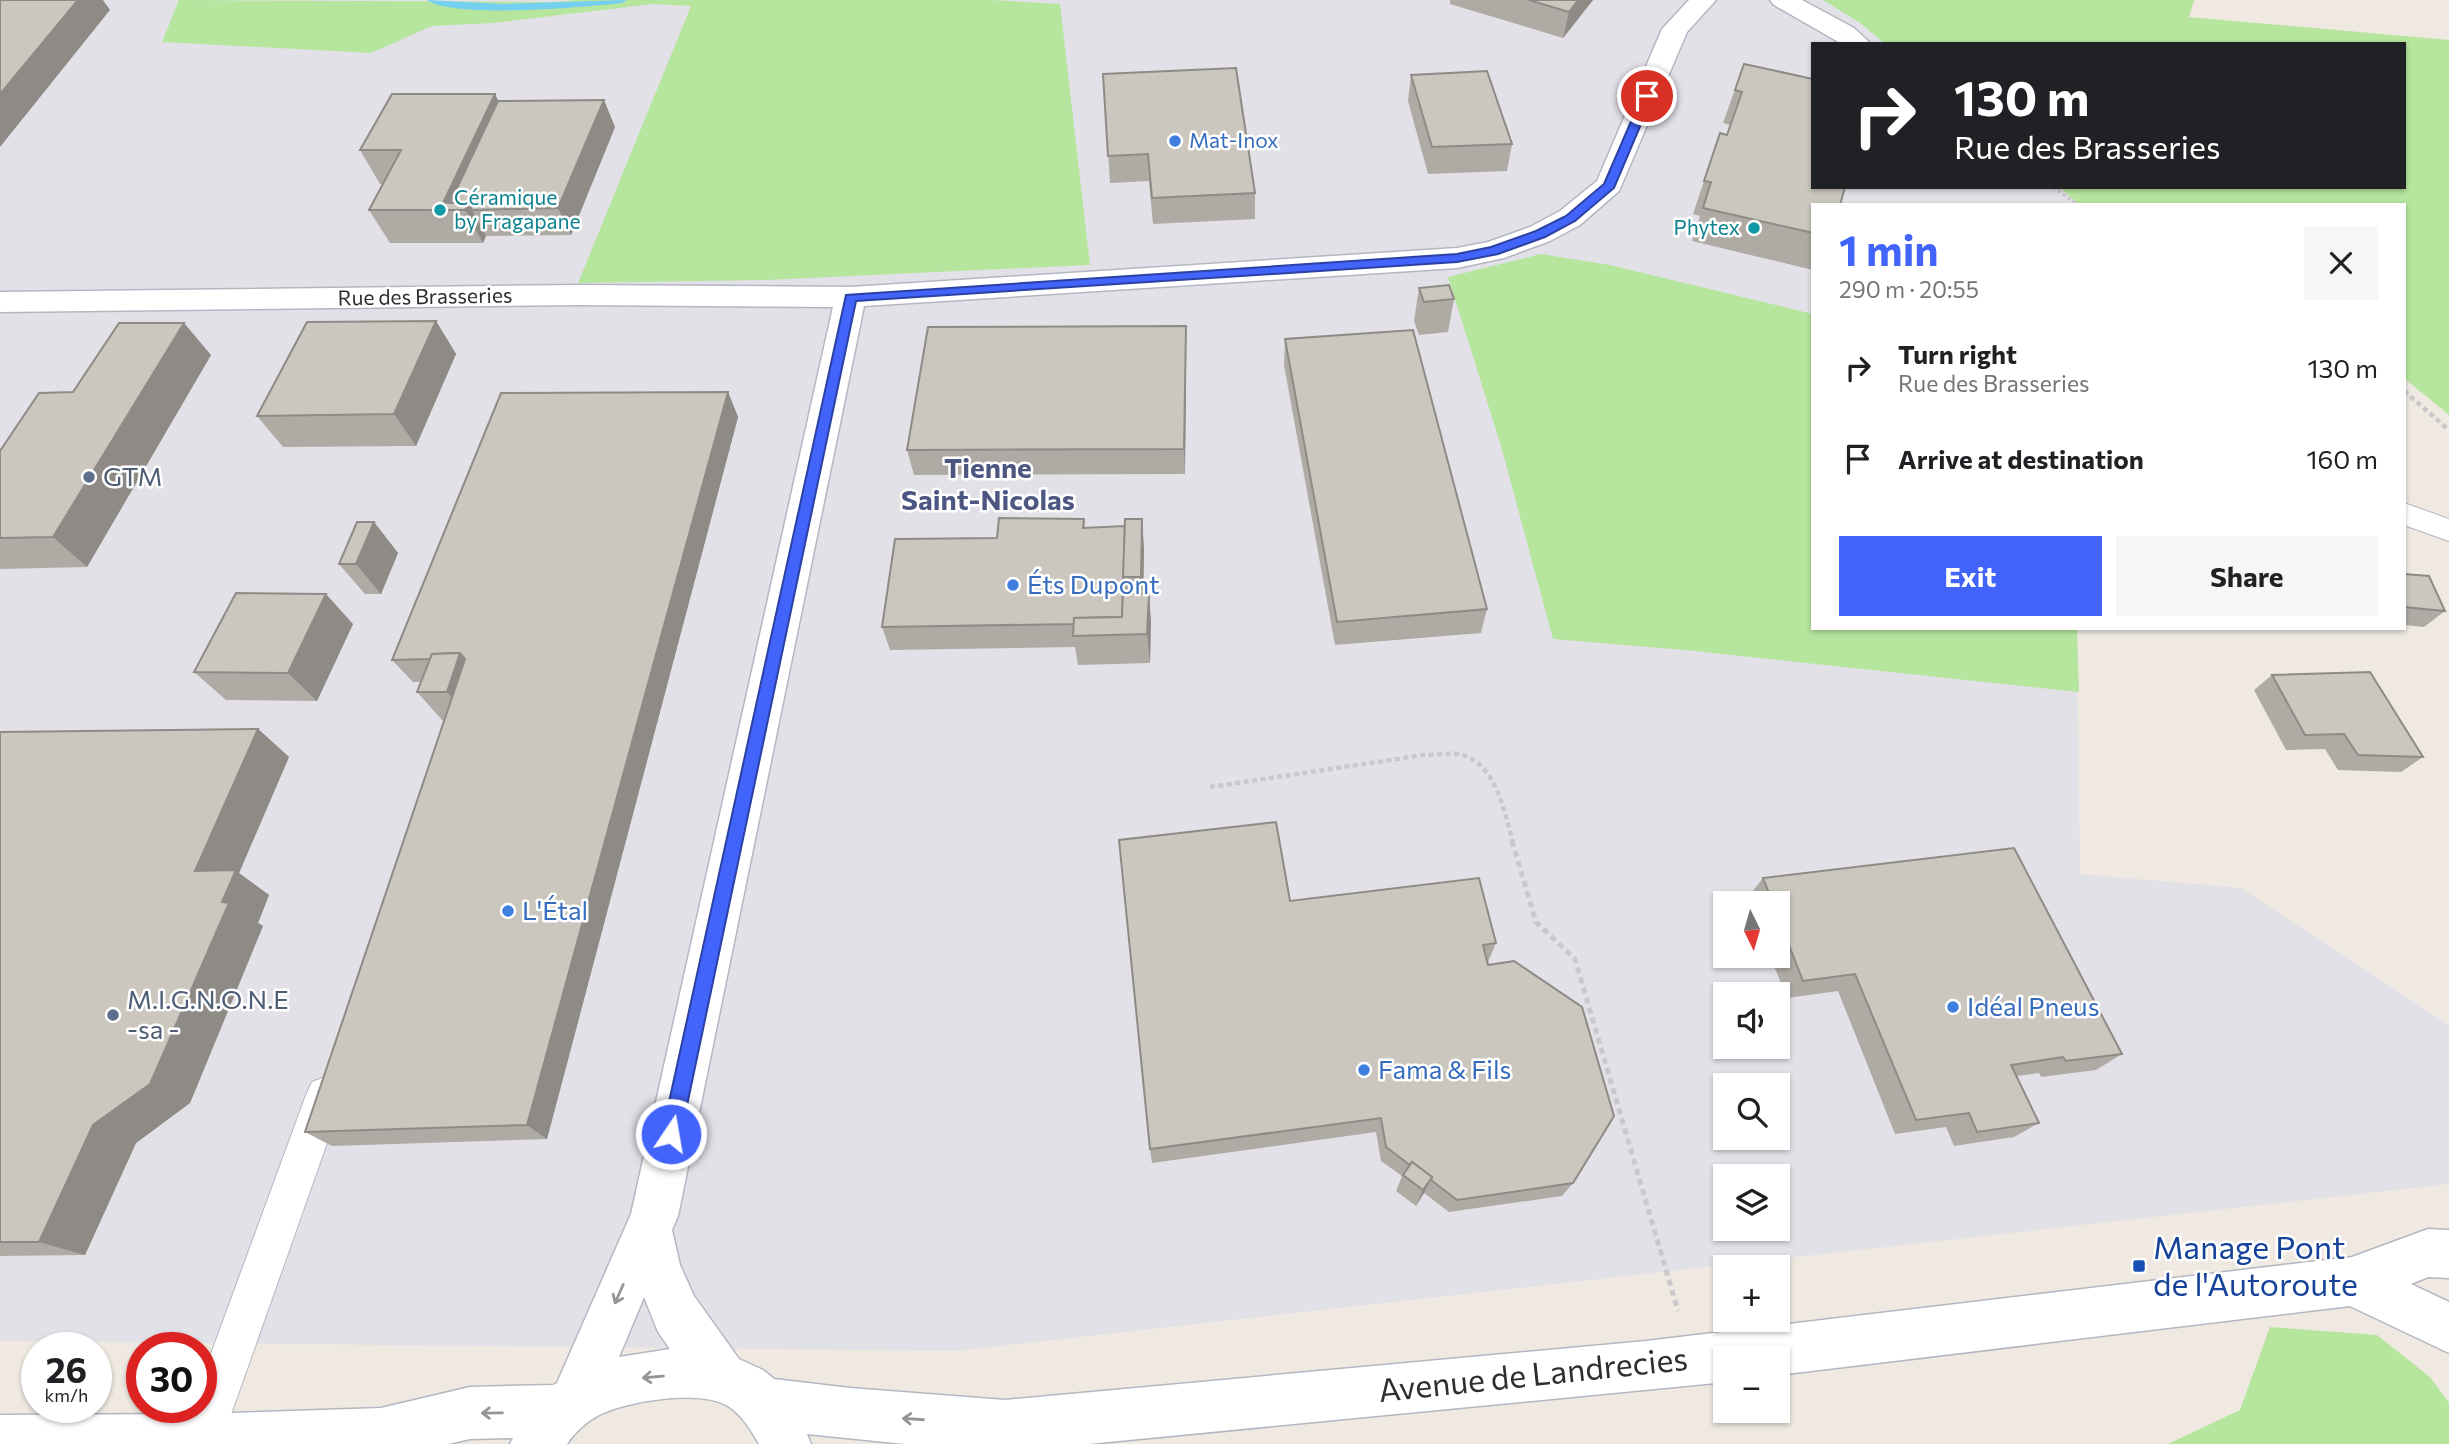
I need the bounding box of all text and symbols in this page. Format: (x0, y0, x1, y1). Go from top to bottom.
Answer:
pin (1617, 66, 1677, 126)
text: 130 m (1954, 66, 2089, 126)
icon: right (1839, 70, 1930, 161)
icon: arrive (1628, 77, 1666, 115)
text: Rue des Brasseries (1954, 126, 2220, 166)
place label: Mat-Inox (1189, 127, 1279, 152)
marker: Mat-Inox (1167, 133, 1183, 149)
place label: Céramique by Fragapane (454, 184, 581, 233)
marker: Céramique by Fragapane (432, 202, 448, 218)
place label: Phytex (1673, 214, 1740, 239)
marker: Phytex (1746, 220, 1762, 236)
text: 1 min (1839, 223, 1939, 275)
button: close (2304, 226, 2378, 300)
text: 290 m · 20:55 (1839, 275, 1979, 303)
street label: Rue des Brasseries (337, 281, 513, 310)
text: Turn right (1898, 338, 2017, 369)
icon: right (1839, 349, 1877, 387)
text: 130 m (2307, 352, 2378, 383)
text: Rue des Brasseries (1898, 369, 2090, 397)
icon: arrive (1839, 440, 1877, 478)
text: Arrive at destination (1898, 443, 2144, 474)
text: 160 m (2306, 443, 2378, 474)
district label: Tienne Saint-Nicolas (901, 450, 1075, 516)
place label: GTM (103, 460, 162, 491)
marker: GTM (81, 469, 97, 485)
button: Exit (1839, 536, 2102, 616)
button: Share (2116, 536, 2378, 616)
place label: Éts Dupont (1027, 568, 1160, 599)
marker: Éts Dupont (1005, 577, 1021, 593)
north arrow (1713, 891, 1790, 968)
map controls (1713, 891, 1790, 1423)
place label: L'Étal (522, 894, 588, 925)
marker: L'Étal (500, 903, 516, 919)
button: sound (1713, 982, 1790, 1059)
place label: M.I.G.N.O.N.E -sa - (127, 983, 289, 1044)
place label: Idéal Pneus (1967, 990, 2099, 1021)
marker: Idéal Pneus (1945, 999, 1961, 1015)
marker: M.I.G.N.O.N.E -sa - (105, 1007, 121, 1023)
place label: Fama & Fils (1378, 1053, 1511, 1084)
marker: Fama & Fils (1356, 1062, 1372, 1078)
button: search (1713, 1073, 1790, 1150)
position arrow (634, 1097, 708, 1171)
button: layers (1713, 1164, 1790, 1241)
place label: Manage Pont de l'Autoroute (2153, 1226, 2358, 1303)
button: + (1713, 1255, 1790, 1332)
marker: Manage Pont de l'Autoroute (2131, 1258, 2147, 1274)
one-way arrow (612, 1283, 625, 1304)
speed limit sign: 30 (126, 1332, 217, 1423)
street label: Avenue de Landrecies (1376, 1337, 1689, 1409)
button: − (1713, 1346, 1790, 1423)
text: 26 (46, 1347, 87, 1390)
one-way arrow (642, 1371, 665, 1384)
text: km/h (45, 1384, 88, 1406)
one-way arrow (481, 1406, 504, 1419)
one-way arrow (902, 1412, 924, 1425)

